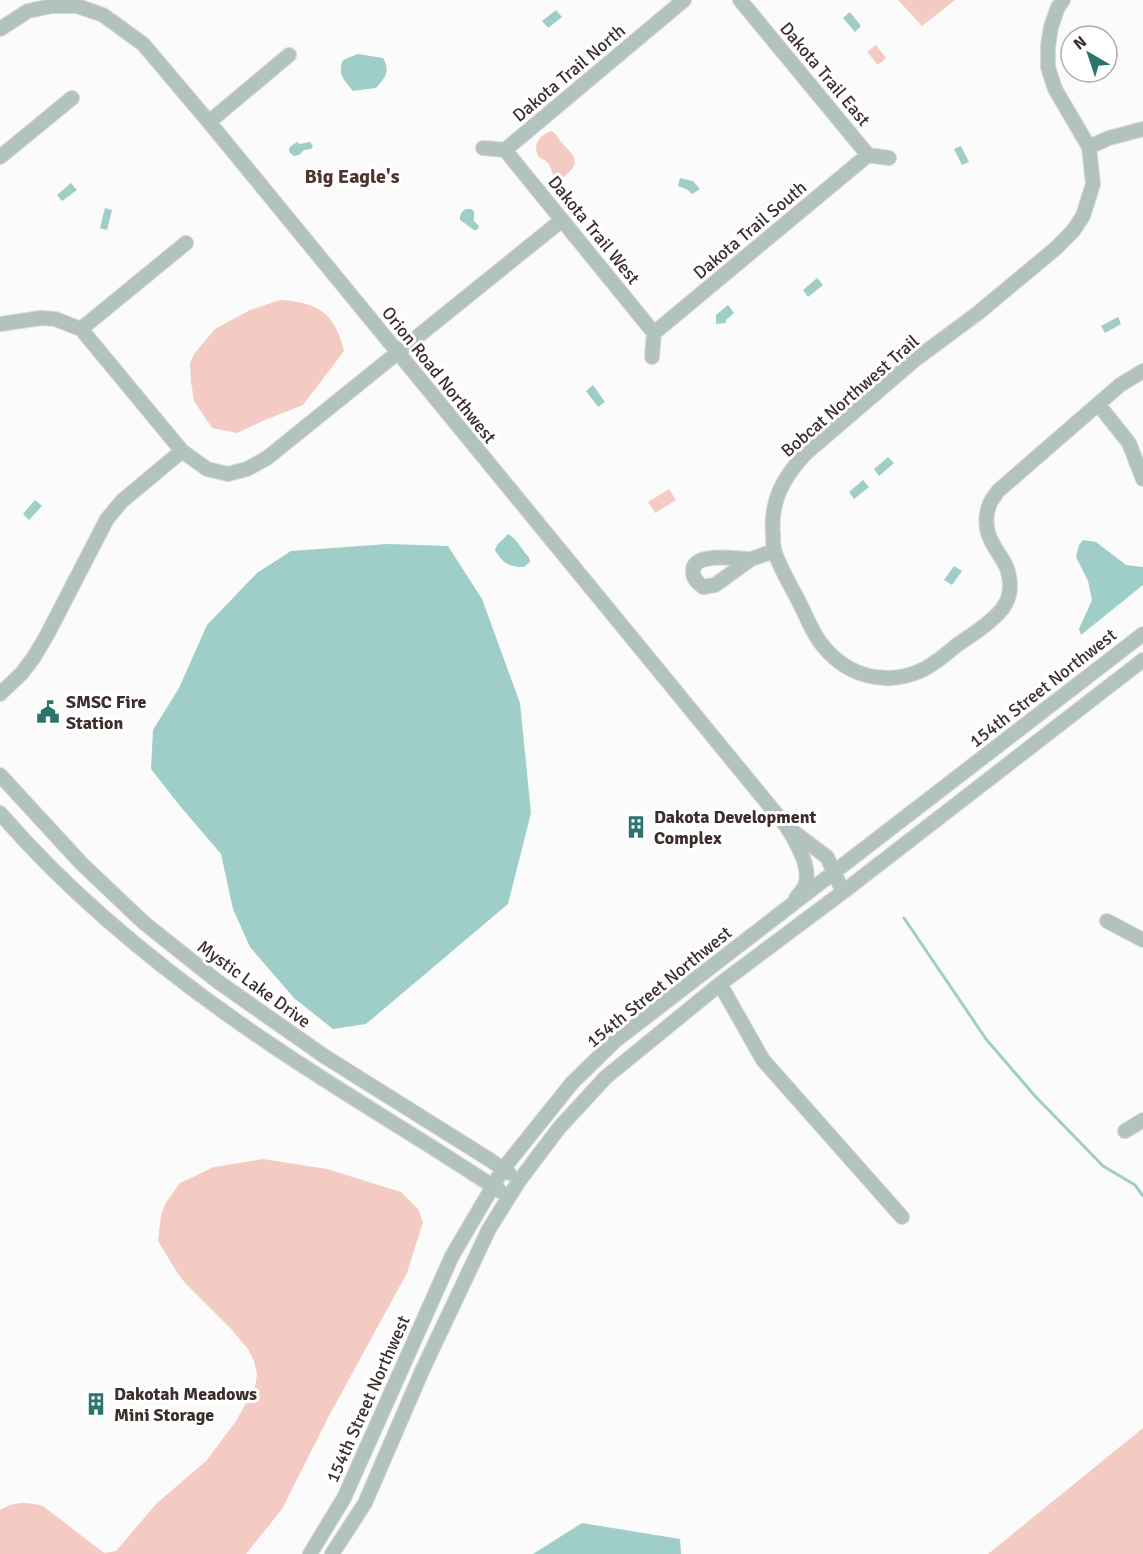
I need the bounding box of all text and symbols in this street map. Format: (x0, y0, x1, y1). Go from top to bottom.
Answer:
street label: Dakota Trail East (775, 18, 875, 130)
street label: Dakota Trail North (508, 19, 630, 127)
north arrow (1059, 24, 1119, 84)
text: N (1070, 32, 1091, 54)
district label: Big Eagle's (304, 164, 400, 189)
street label: Dakota Trail West (543, 171, 645, 289)
street label: Dakota Trail South (689, 176, 811, 284)
street label: Orion Road Northwest (377, 302, 501, 448)
street label: Bobcat Northwest Trail (777, 330, 923, 462)
street label: 154th Street Northwest (965, 624, 1121, 752)
place label: SMSC Fire Station (66, 691, 147, 734)
public building icon: SMSC Fire Station (35, 699, 61, 725)
place label: Dakota Development Complex (654, 806, 817, 849)
building icon: Dakota Development Complex (623, 814, 649, 840)
street label: 154th Street Northwest (582, 922, 736, 1052)
street label: Mystic Lake Drive (193, 935, 315, 1033)
street label: 154th Street Northwest (321, 1312, 415, 1486)
place label: Dakotah Meadows Mini Storage (114, 1383, 257, 1426)
building icon: Dakotah Meadows Mini Storage (83, 1391, 109, 1417)

